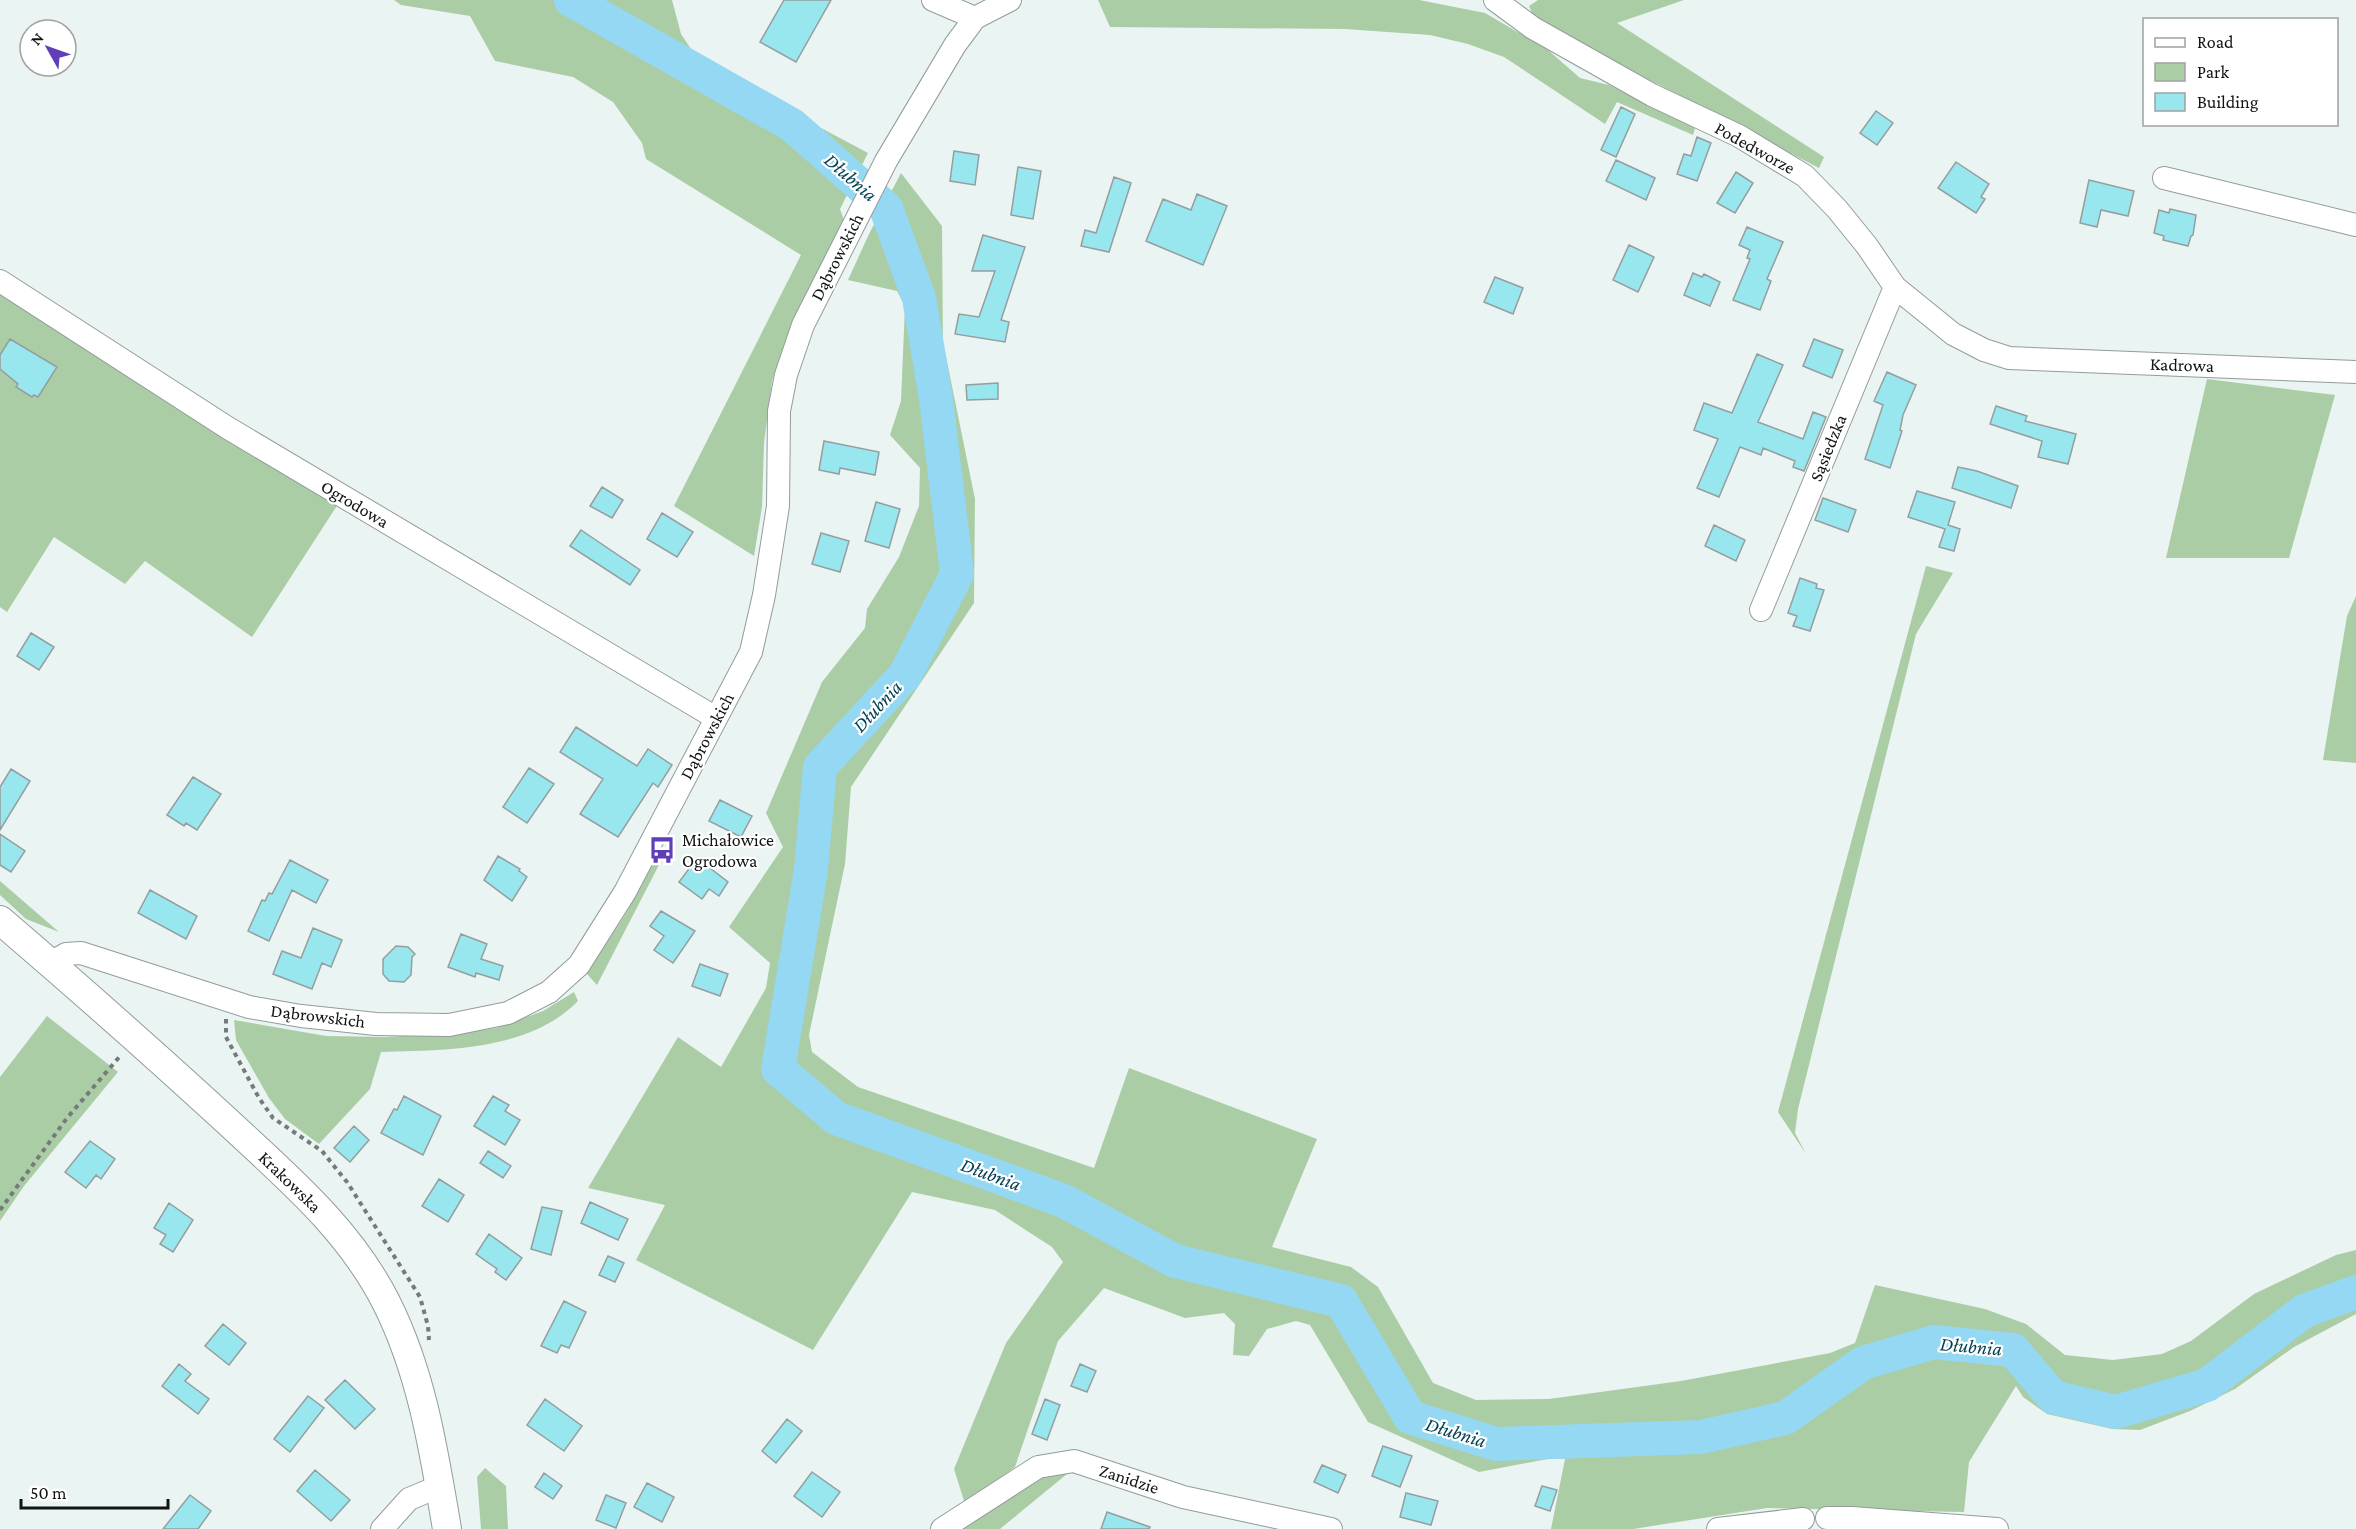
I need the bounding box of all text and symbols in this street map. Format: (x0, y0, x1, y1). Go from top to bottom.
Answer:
north arrow (18, 18, 78, 78)
legend (2143, 18, 2338, 126)
text: N (27, 29, 47, 48)
text: Road (2197, 32, 2234, 52)
text: Park (2197, 62, 2229, 82)
text: Building (2197, 92, 2259, 112)
street label: Podedworze (1712, 118, 1799, 178)
water label: Dłubnia (820, 148, 882, 206)
street label: Dąbrowskich (807, 210, 868, 304)
street label: Kadrowa (2150, 354, 2214, 376)
street label: Sąsiedzka (1806, 412, 1850, 484)
street label: Ogrodowa (318, 476, 392, 532)
water label: Dłubnia (848, 676, 906, 736)
street label: Dąbrowskich (676, 689, 738, 783)
place label: Michałowice Ogrodowa (682, 830, 774, 871)
bus stop icon: Michałowice Ogrodowa (647, 835, 677, 865)
street label: Dąbrowskich (270, 1000, 367, 1032)
street label: Krakowska (255, 1147, 325, 1217)
water label: Dłubnia (958, 1153, 1024, 1195)
water label: Dłubnia (1939, 1332, 2003, 1360)
water label: Dłubnia (1423, 1412, 1489, 1452)
street label: Zanidzie (1097, 1460, 1162, 1498)
scale bar (21, 1472, 168, 1510)
text: 50 m (30, 1483, 67, 1503)

